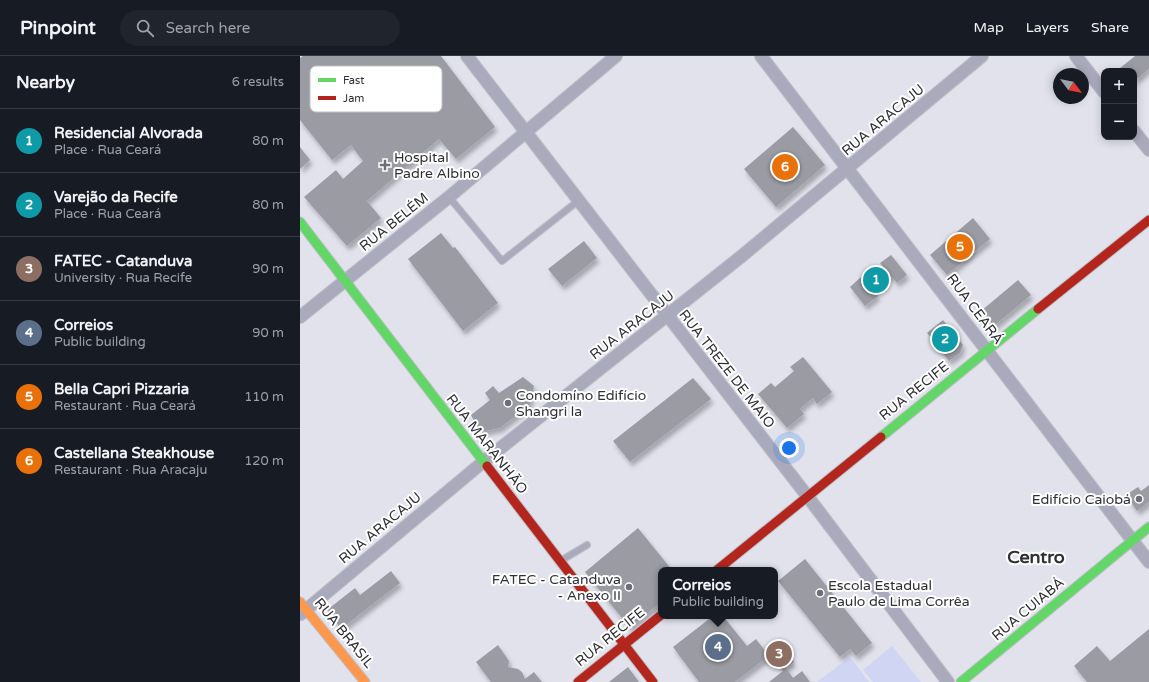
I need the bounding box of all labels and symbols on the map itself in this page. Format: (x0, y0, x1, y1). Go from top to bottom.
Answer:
legend (310, 66, 442, 112)
north arrow (1053, 68, 1089, 104)
text: Fast (343, 74, 364, 87)
street label: RUA ARACAJU (838, 81, 928, 159)
text: Jam (343, 92, 364, 105)
place label: Hospital Padre Albino (394, 149, 480, 182)
pin: 6 (772, 152, 798, 182)
marker: Hospital Padre Albino (379, 159, 391, 171)
street label: RUA BELÉM (356, 189, 432, 255)
pin: 5 (947, 232, 973, 262)
pin: 1 (863, 265, 889, 295)
street label: RUA CEARÁ (943, 270, 1007, 348)
street label: RUA ARACAJU (586, 287, 678, 363)
street label: RUA TREZE DE MAIO (675, 306, 779, 432)
pin: 2 (932, 324, 958, 354)
street label: RUA RECIFE (876, 358, 952, 424)
place label: Condomíno Edifício Shangri la (516, 387, 646, 420)
street label: RUA MARANHÃO (443, 391, 531, 497)
marker: Condomíno Edifício Shangri la (503, 398, 513, 408)
your location (779, 438, 799, 458)
street label: RUA ARACAJU (335, 489, 425, 567)
place label: Edifício Caiobá (1032, 491, 1131, 508)
marker: Edifício Caiobá (1134, 494, 1144, 504)
district label: Centro (1007, 546, 1065, 568)
place label: FATEC - Catanduva - Anexo II (492, 571, 621, 604)
street label: RUA CUIABÁ (988, 574, 1068, 644)
place label: Escola Estadual Paulo de Lima Corrêa (828, 577, 970, 610)
marker: FATEC - Catanduva - Anexo II (624, 582, 634, 592)
marker: Escola Estadual Paulo de Lima Corrêa (815, 588, 825, 598)
street label: RUA BRASIL (311, 595, 377, 671)
street label: RUA RECIFE (572, 604, 648, 670)
pin: 4 (705, 632, 731, 662)
pin: 3 (766, 639, 792, 669)

